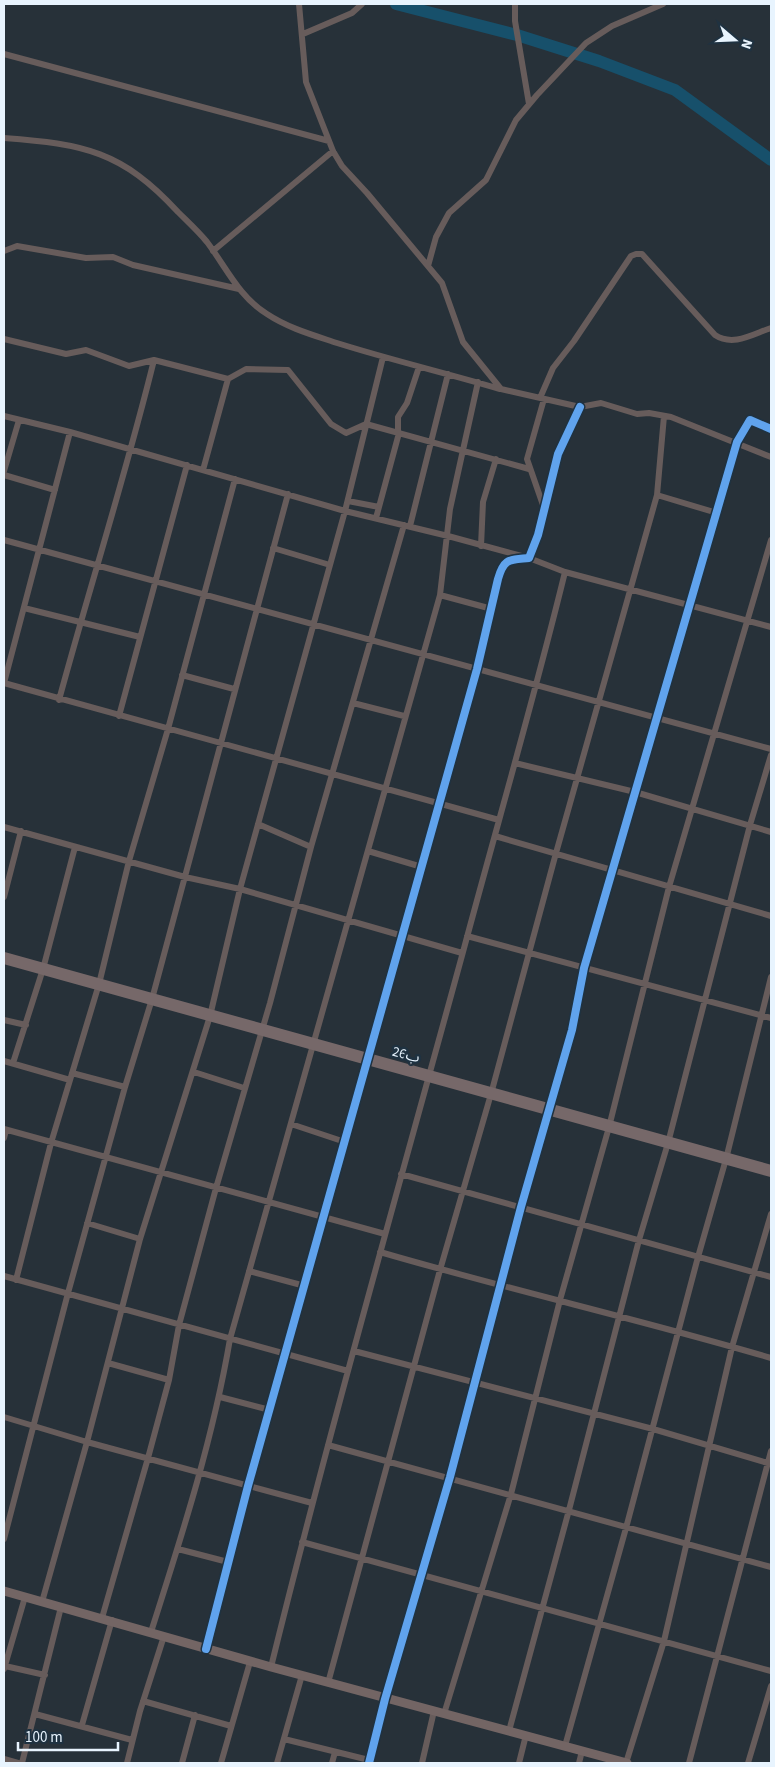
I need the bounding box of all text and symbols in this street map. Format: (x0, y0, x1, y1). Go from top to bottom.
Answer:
north arrow (710, 15, 760, 65)
text: N (735, 36, 757, 52)
street label: 26ب (390, 1042, 422, 1068)
scale bar (18, 1720, 118, 1752)
text: 100 m (25, 1727, 63, 1748)

